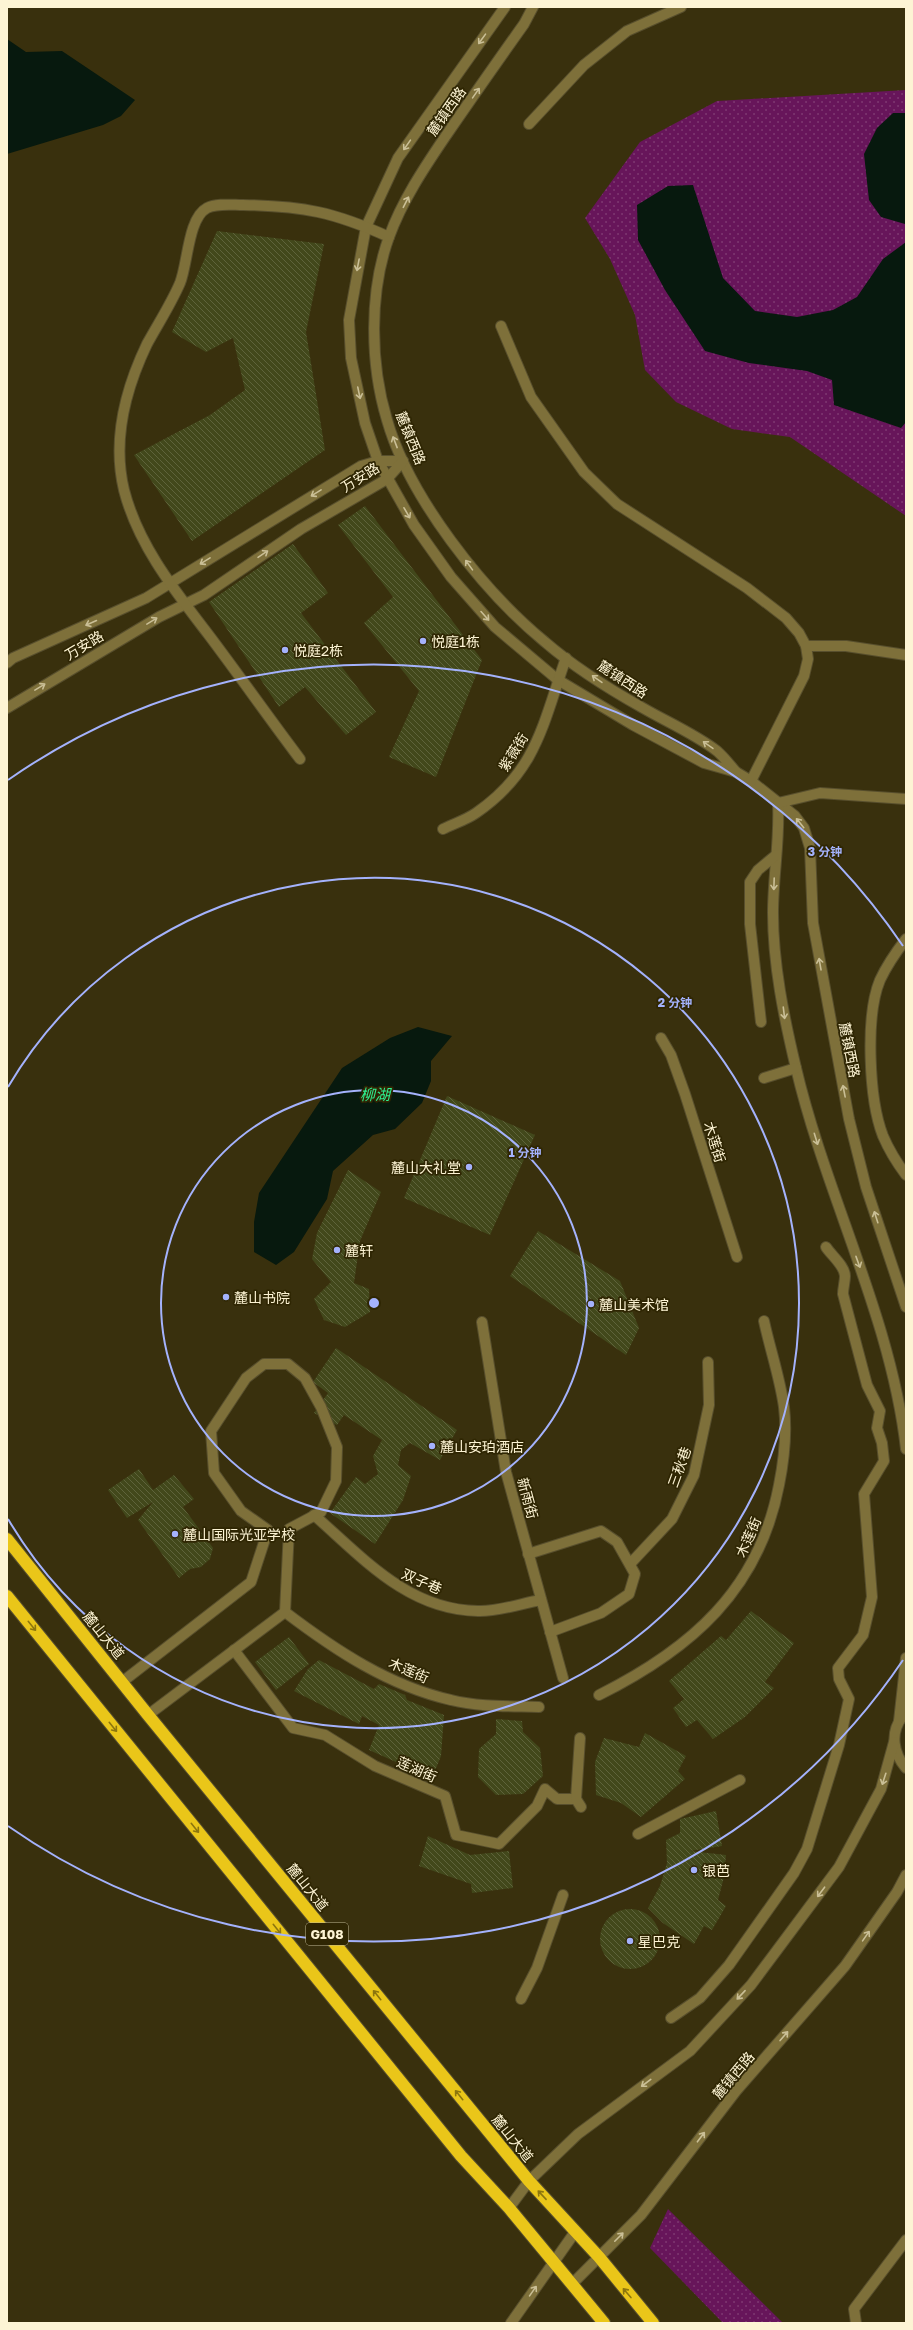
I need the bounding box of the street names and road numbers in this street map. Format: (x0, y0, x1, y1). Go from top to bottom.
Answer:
street label: 麓镇西路 (423, 83, 469, 139)
street label: 麓镇西路 (393, 409, 429, 467)
street label: 万安路 (338, 459, 382, 495)
street label: 万安路 (62, 627, 106, 663)
street label: 麓镇西路 (595, 657, 651, 701)
street label: 紫薇街 (495, 730, 531, 774)
street label: 麓镇西路 (836, 1021, 864, 1079)
street label: 木莲街 (701, 1119, 729, 1165)
street label: 三秋巷 (664, 1444, 694, 1490)
street label: 新雨街 (514, 1476, 542, 1520)
street label: 木莲街 (732, 1514, 764, 1560)
street label: 双子巷 (399, 1565, 445, 1597)
street label: 麓山大道 (80, 1608, 128, 1662)
street label: 木莲街 (386, 1654, 432, 1686)
street label: 莲湖街 (394, 1753, 440, 1785)
street label: 麓山大道 (284, 1860, 332, 1914)
road number: G108 (306, 1923, 348, 1945)
street label: 麓镇西路 (708, 2048, 758, 2102)
street label: 麓山大道 (489, 2111, 537, 2165)

